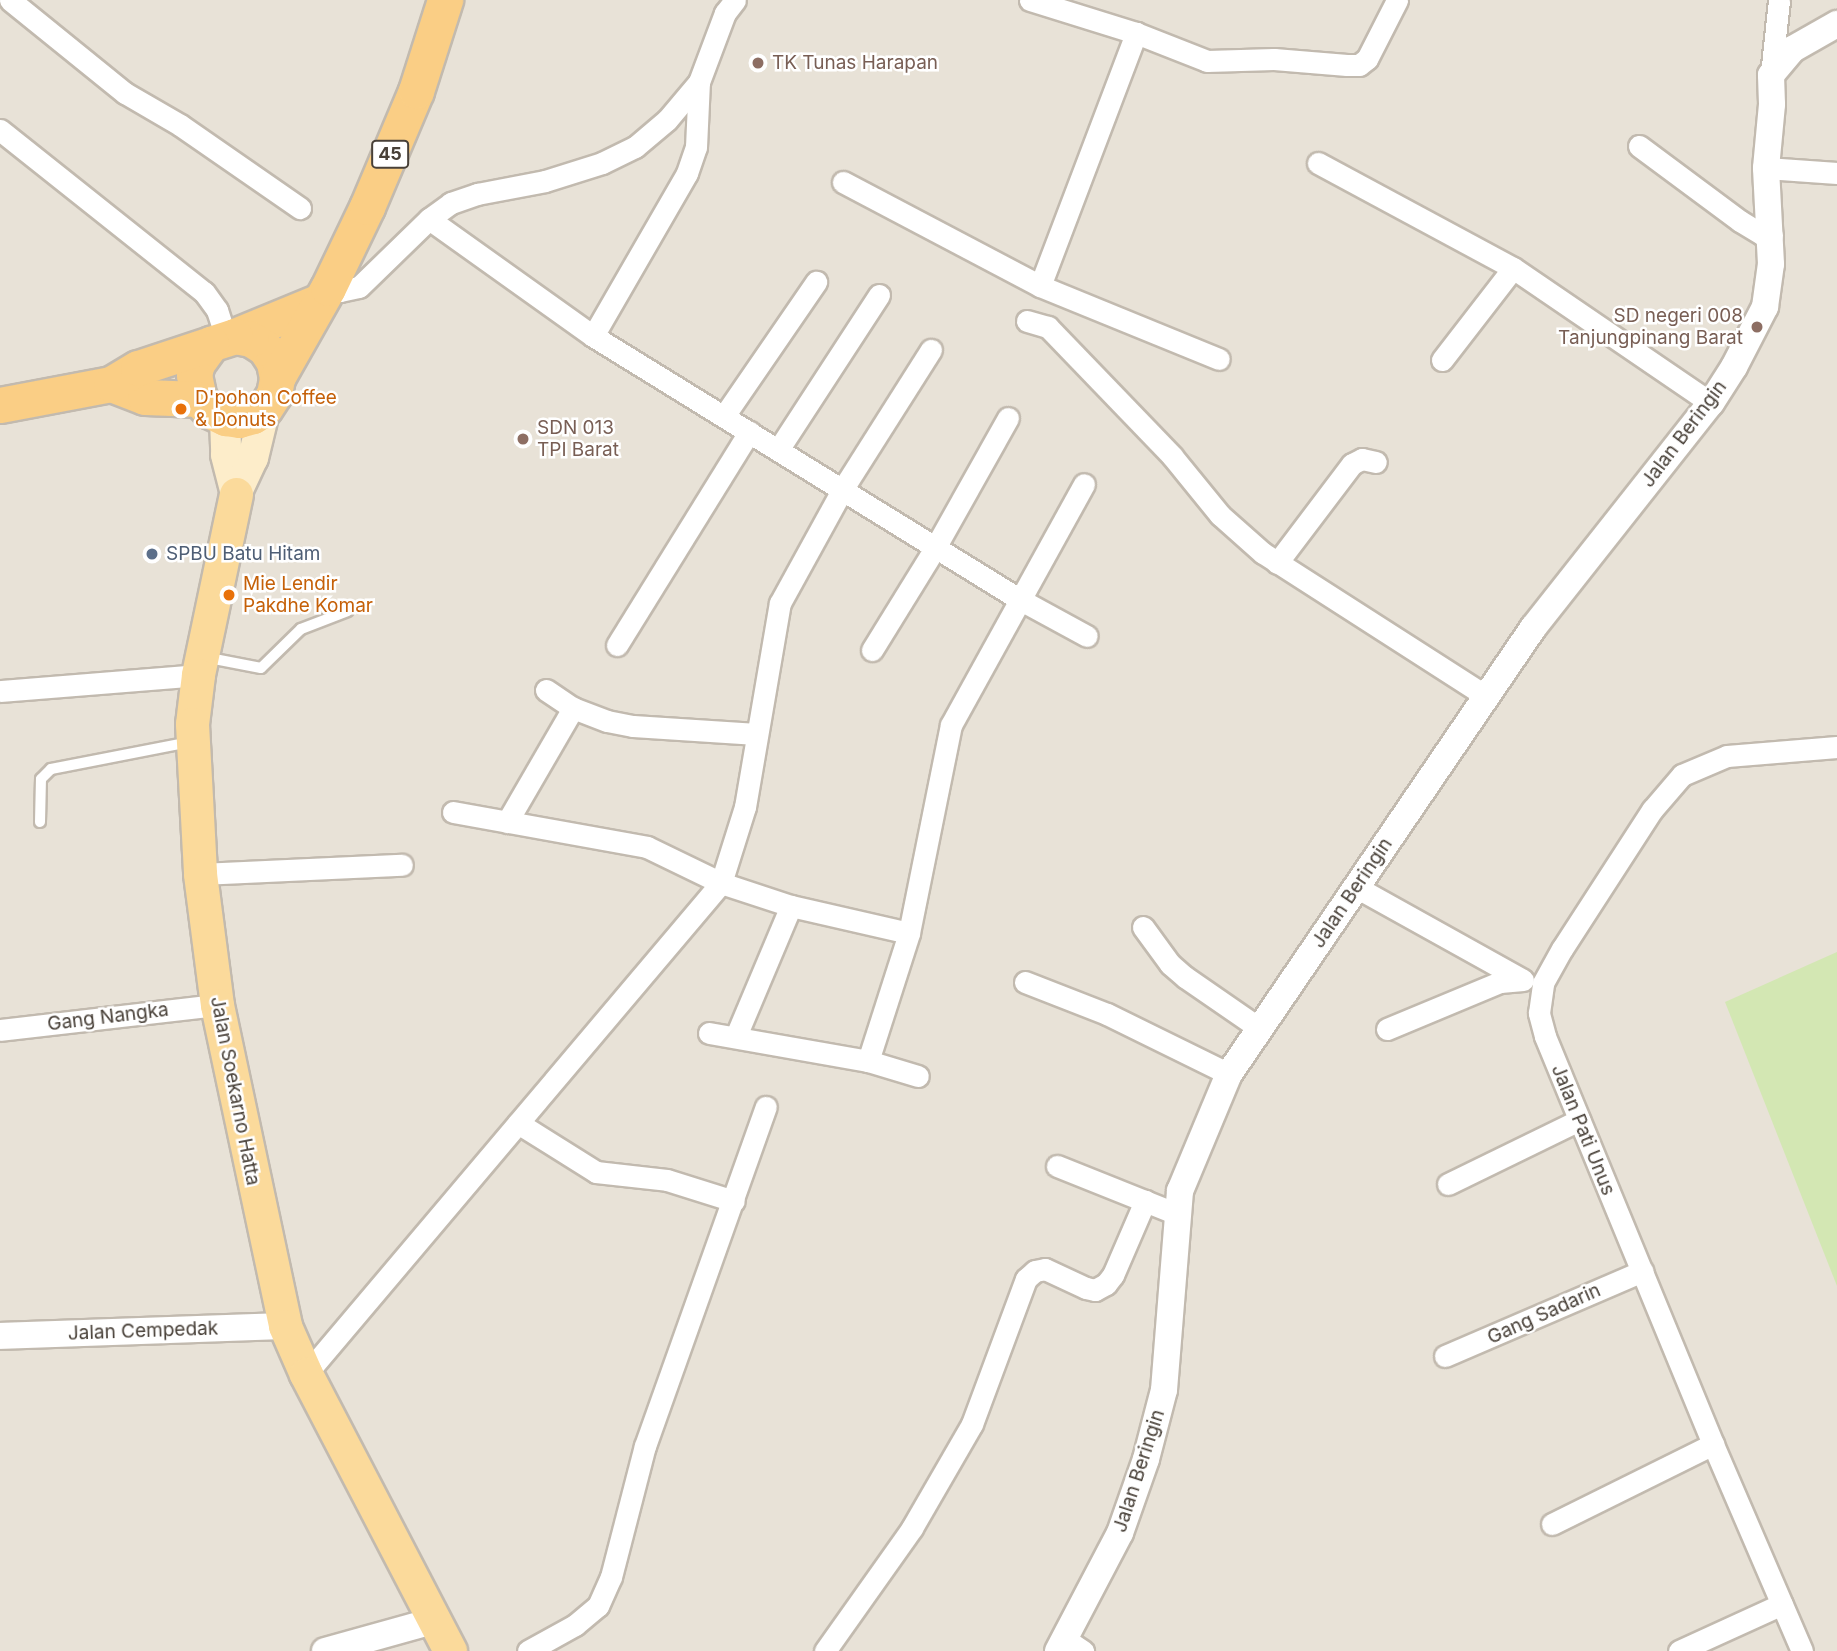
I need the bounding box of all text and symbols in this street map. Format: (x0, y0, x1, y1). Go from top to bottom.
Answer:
place label: TK Tunas Harapan (772, 52, 938, 74)
marker: TK Tunas Harapan (750, 55, 766, 71)
road number: 45 (371, 140, 409, 168)
place label: SD negeri 008 Tanjungpinang Barat (1558, 305, 1743, 349)
marker: SD negeri 008 Tanjungpinang Barat (1749, 319, 1765, 335)
street label: Jalan Beringin (1636, 376, 1732, 492)
place label: D'pohon Coffee & Donuts (195, 387, 337, 431)
marker: D'pohon Coffee & Donuts (173, 401, 189, 417)
place label: SDN 013 TPI Barat (537, 417, 619, 461)
marker: SDN 013 TPI Barat (515, 431, 531, 447)
place label: SPBU Batu Hitam (166, 543, 320, 565)
marker: SPBU Batu Hitam (144, 546, 160, 562)
place label: Mie Lendir Pakdhe Komar (243, 573, 373, 617)
marker: Mie Lendir Pakdhe Komar (221, 587, 237, 603)
street label: Jalan Beringin (1307, 834, 1397, 952)
street label: Jalan Soekarno Hatta (205, 995, 265, 1187)
street label: Gang Nangka (46, 998, 170, 1036)
street label: Jalan Pati Unus (1546, 1061, 1620, 1199)
street label: Gang Sadarin (1484, 1279, 1604, 1349)
street label: Jalan Cempedak (67, 1317, 219, 1345)
street label: Jalan Beringin (1108, 1407, 1170, 1535)

